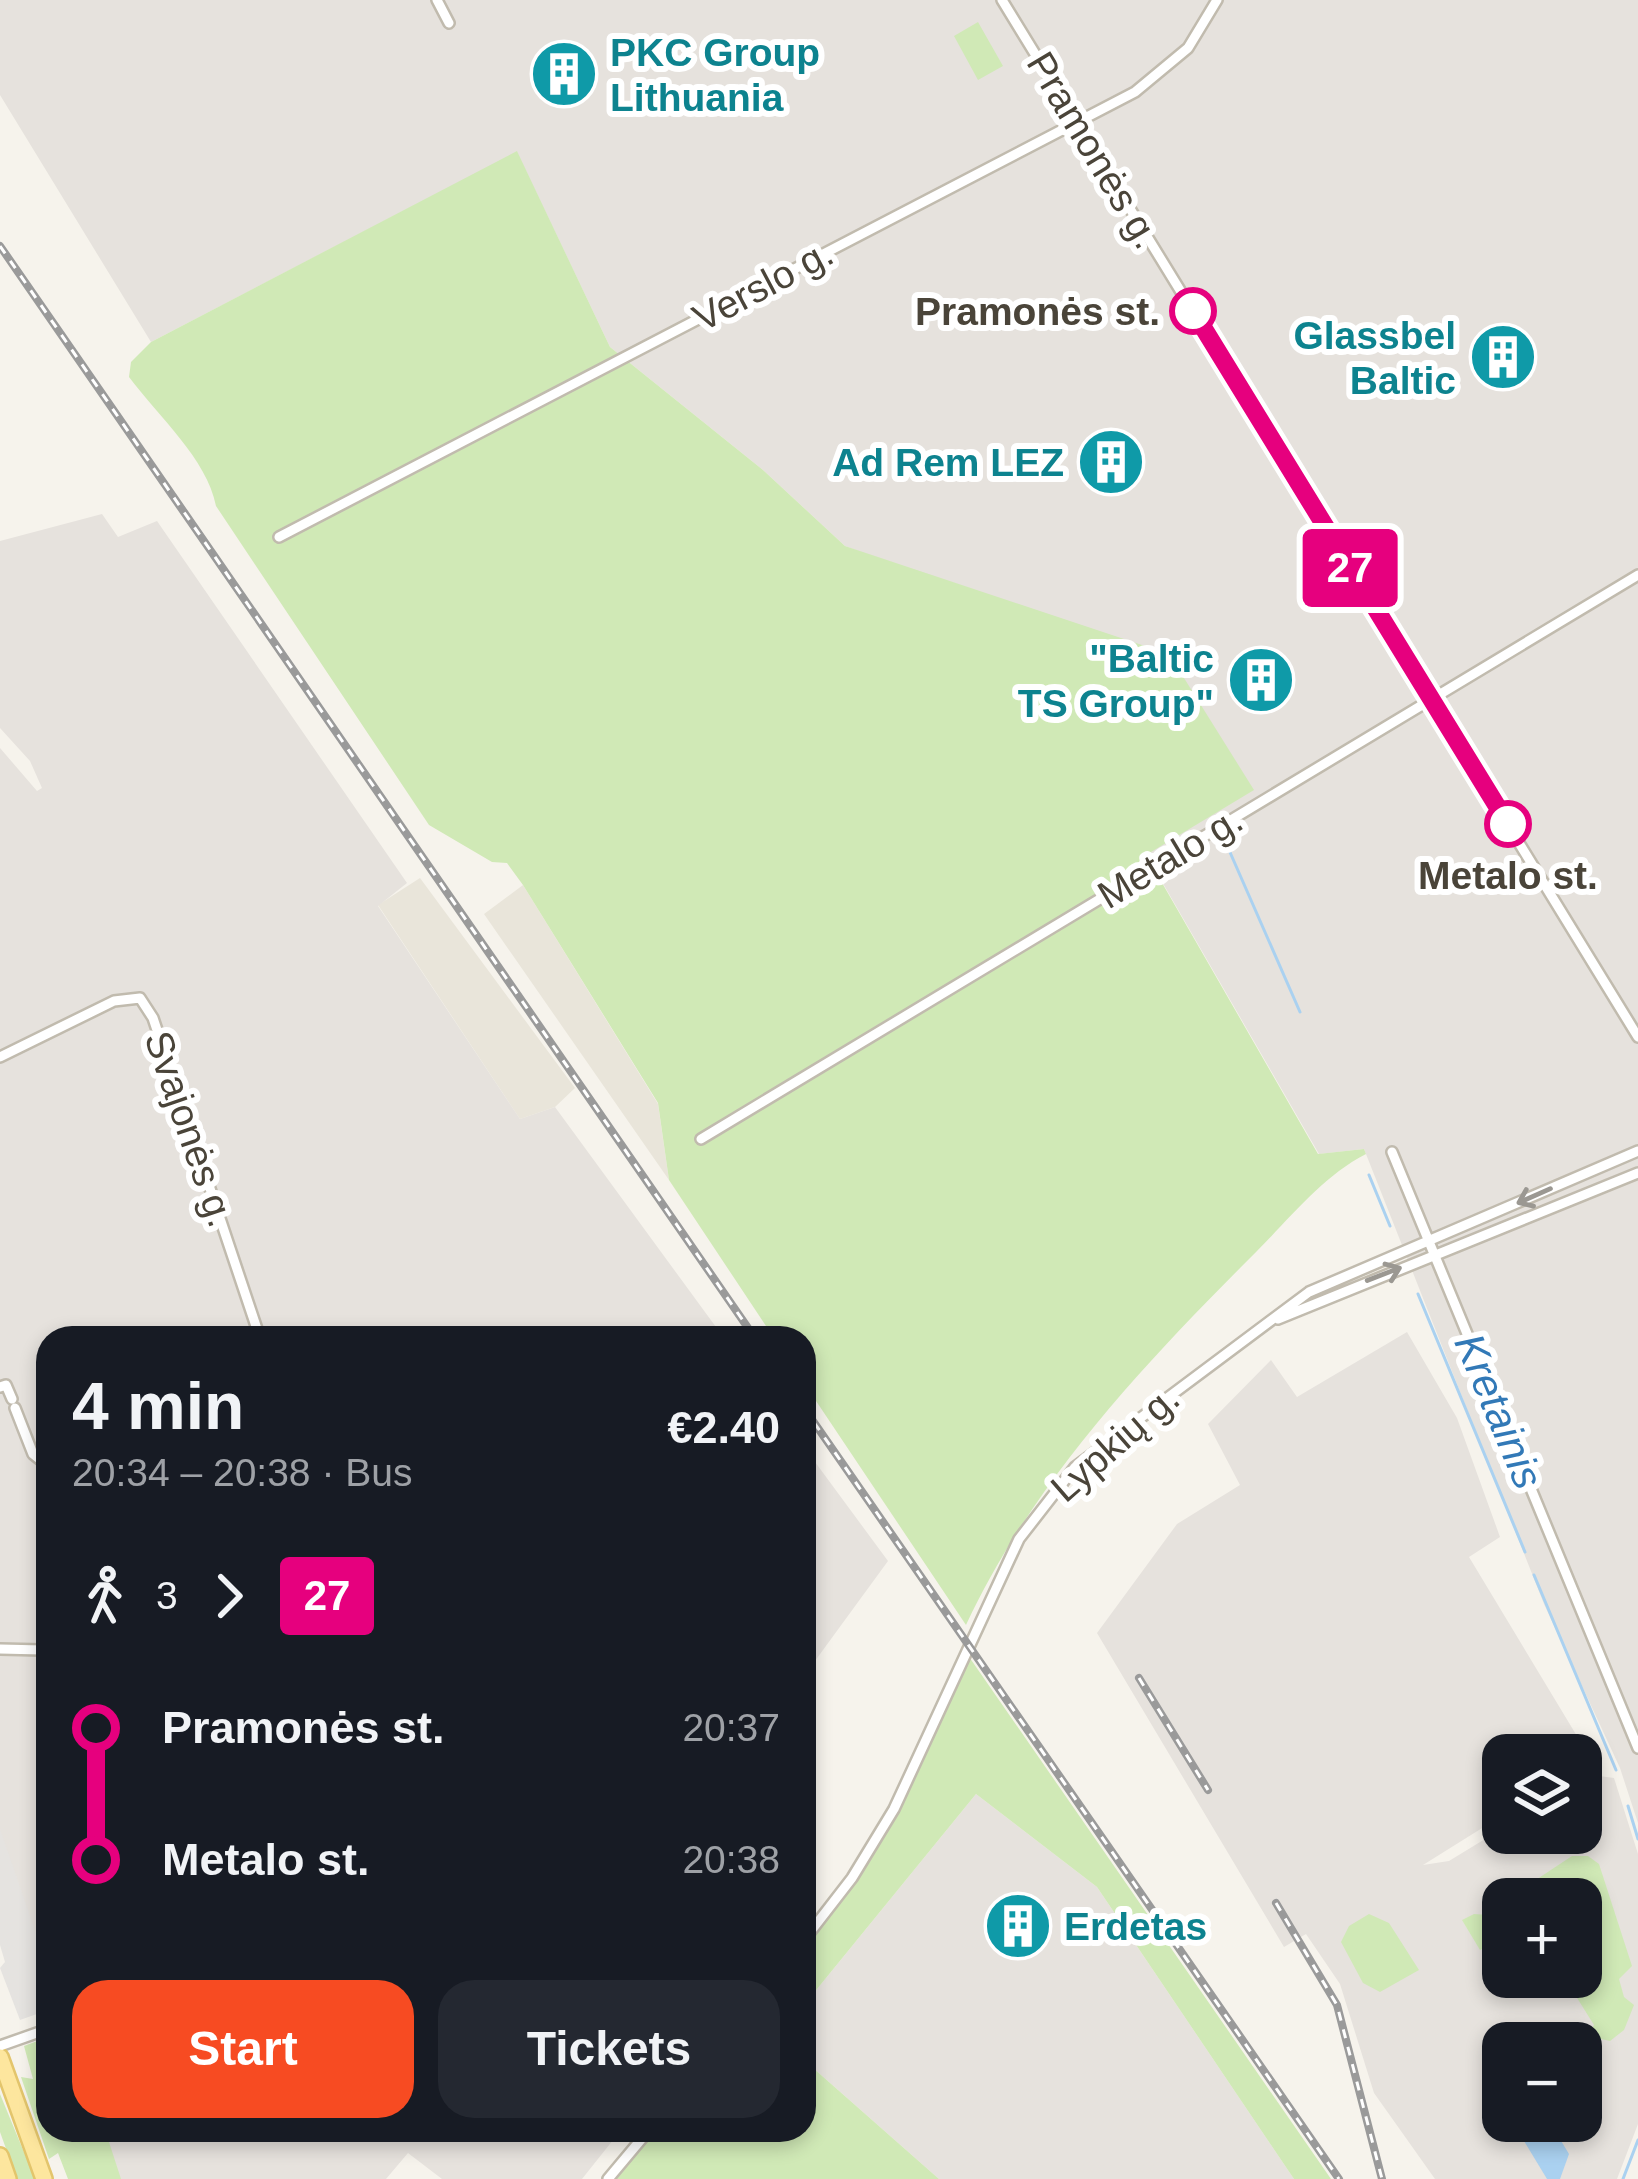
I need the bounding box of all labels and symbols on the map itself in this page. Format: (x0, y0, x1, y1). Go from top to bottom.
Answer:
place label: PKC Group Lithuania (610, 31, 820, 119)
building icon: PKC Group Lithuania (529, 39, 599, 109)
street label: Pramonės g. (1019, 44, 1169, 256)
street label: Verslo g. (686, 230, 840, 340)
marker: Pramonės st. (1171, 289, 1215, 333)
place label: Pramonės st. (915, 290, 1160, 333)
place label: Glassbel Baltic (1293, 314, 1456, 402)
building icon: Glassbel Baltic (1468, 322, 1538, 392)
building icon: Ad Rem LEZ (1076, 427, 1146, 497)
place label: Ad Rem LEZ (832, 441, 1064, 484)
line badge: 27 (1296, 529, 1404, 607)
place label: "Baltic TS Group" (1018, 637, 1214, 725)
building icon: "Baltic TS Group" (1226, 645, 1296, 715)
street label: Metalo g. (1090, 797, 1250, 917)
marker: Metalo st. (1486, 802, 1530, 846)
place label: Metalo st. (1418, 854, 1598, 897)
street label: Svajonės g. (136, 1026, 244, 1232)
one-way arrow (1517, 1187, 1553, 1209)
one-way arrow (1365, 1262, 1402, 1284)
water label: Kretainis (1445, 1327, 1553, 1495)
street label: Lypkių g. (1043, 1376, 1187, 1510)
building icon: Erdetas (983, 1891, 1053, 1961)
place label: Erdetas (1064, 1905, 1207, 1948)

